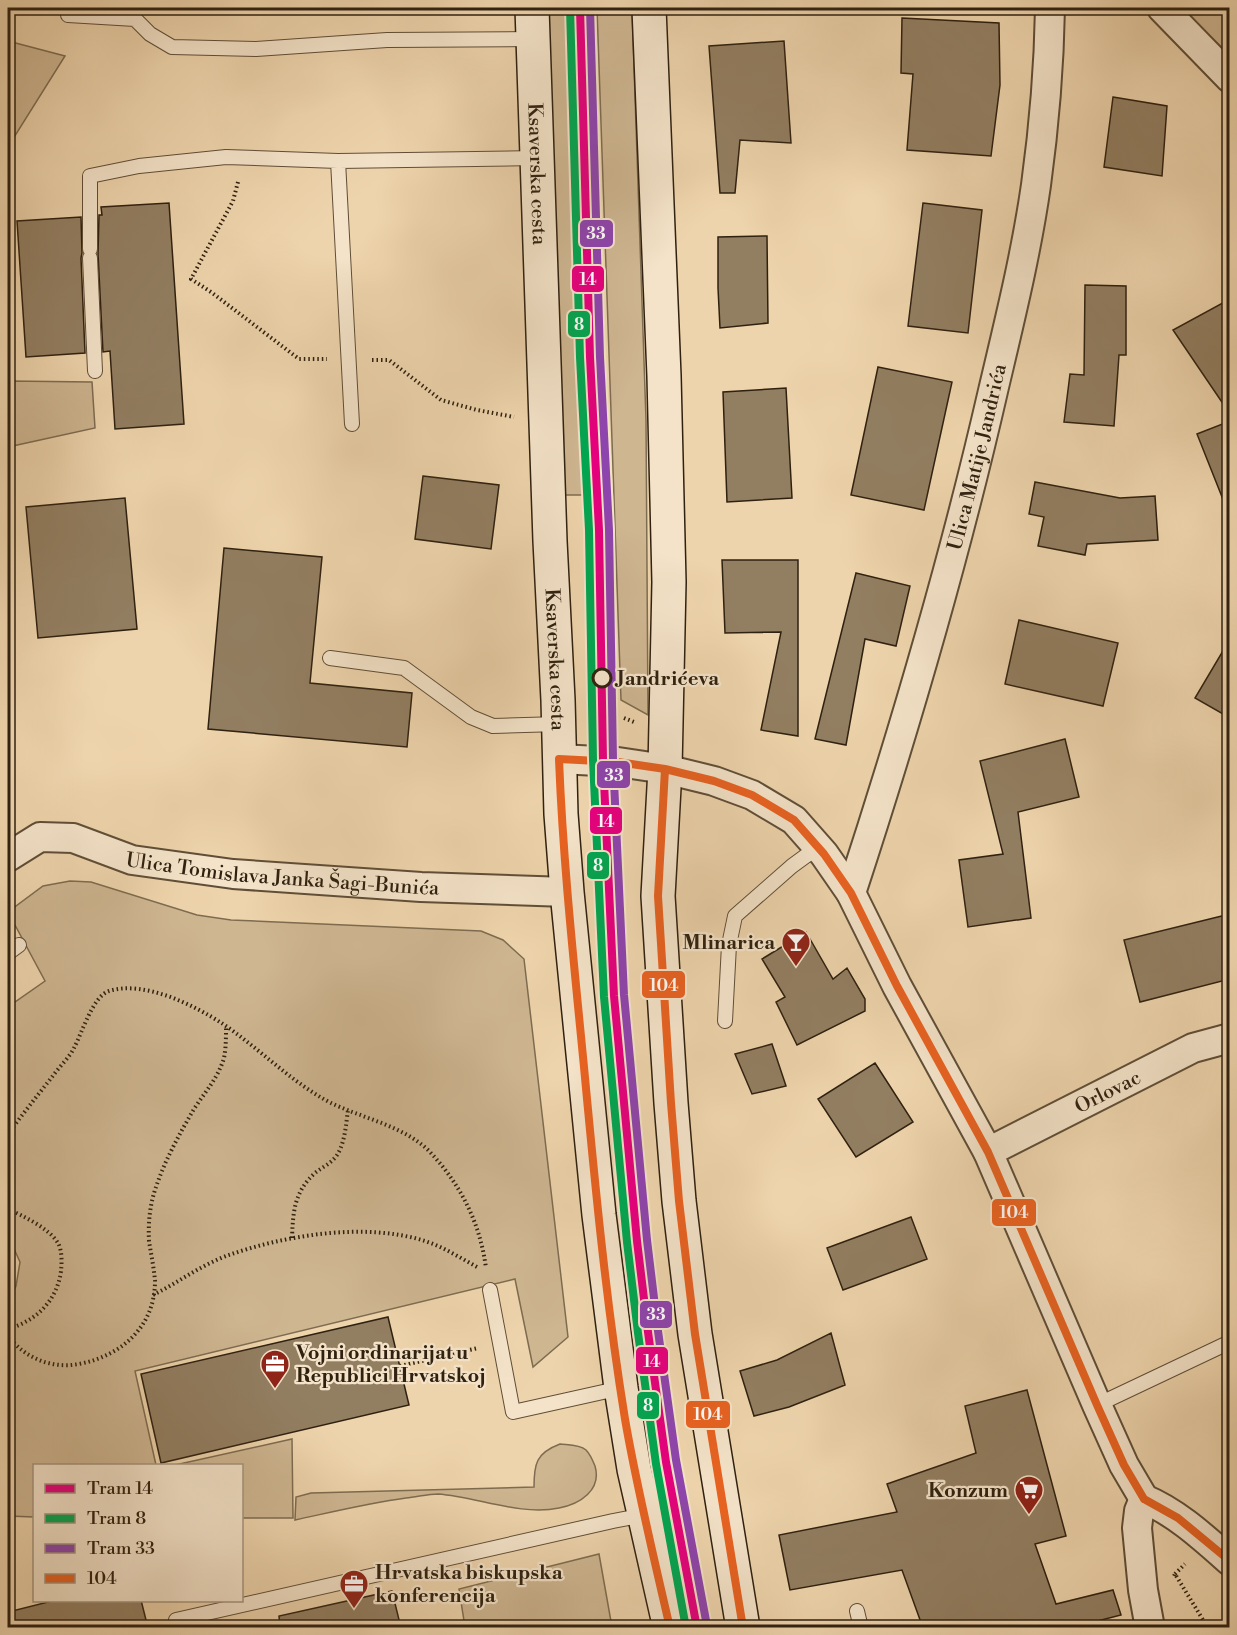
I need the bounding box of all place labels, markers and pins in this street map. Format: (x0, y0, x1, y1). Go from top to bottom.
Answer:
place label: Jandrićeva (614, 667, 719, 692)
marker: Jandrićeva (592, 668, 612, 688)
bar icon: Mlinarica (780, 926, 812, 968)
place label: Mlinarica (682, 931, 775, 956)
place label: Vojni ordinarijat u Republici Hrvatskoj (295, 1341, 486, 1389)
office icon: Vojni ordinarijat u Republici Hrvatskoj (259, 1348, 291, 1390)
supermarket icon: Konzum (1013, 1474, 1045, 1516)
place label: Konzum (928, 1479, 1008, 1504)
place label: Hrvatska biskupska konferencija (375, 1561, 563, 1609)
office icon: Hrvatska biskupska konferencija (338, 1568, 370, 1610)

